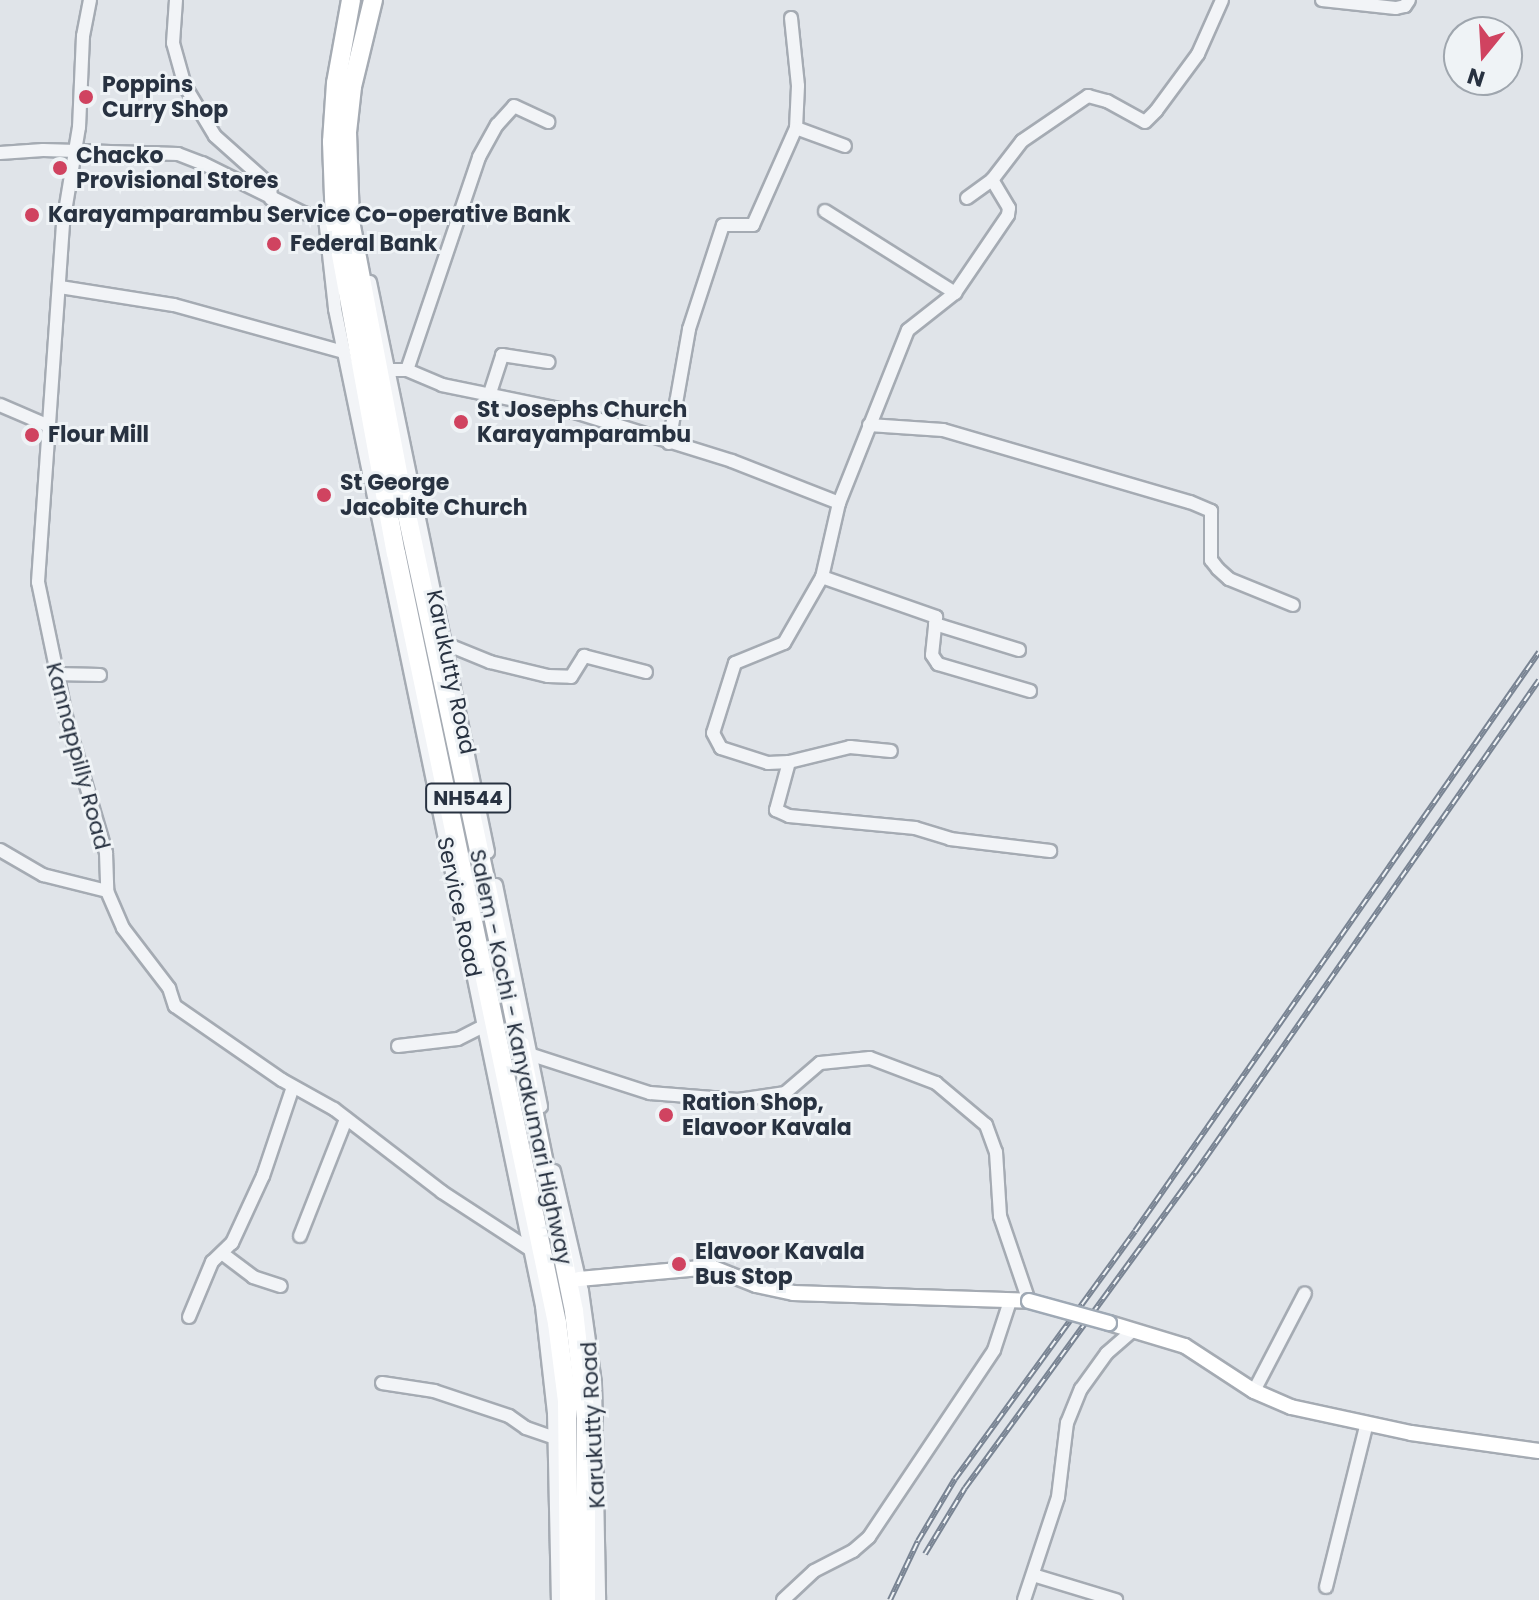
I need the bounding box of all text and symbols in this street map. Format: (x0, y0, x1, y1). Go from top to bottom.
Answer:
north arrow (1443, 16, 1523, 96)
text: N (1463, 60, 1489, 95)
place label: Poppins Curry Shop (102, 71, 228, 122)
marker: Poppins Curry Shop (77, 88, 95, 106)
place label: Chacko Provisional Stores (76, 142, 279, 194)
marker: Chacko Provisional Stores (51, 159, 69, 177)
place label: Karayamparambu Service Co-operative Bank (48, 202, 571, 228)
marker: Karayamparambu Service Co-operative Bank (23, 206, 41, 224)
place label: Federal Bank (290, 231, 437, 257)
marker: Federal Bank (265, 235, 283, 253)
place label: St Josephs Church Karayamparambu (477, 396, 691, 448)
marker: St Josephs Church Karayamparambu (452, 413, 470, 431)
place label: Flour Mill (48, 422, 149, 448)
marker: Flour Mill (23, 426, 41, 444)
place label: St George Jacobite Church (340, 469, 528, 520)
marker: St George Jacobite Church (315, 486, 333, 504)
street label: Karukutty Road (421, 587, 481, 757)
street label: Kannappilly Road (40, 660, 116, 852)
road number: NH544 (424, 782, 512, 814)
street label: Service Road (431, 835, 487, 979)
street label: Salem - Kochi - Kanyakumari Highway (464, 847, 578, 1267)
place label: Ration Shop, Elavoor Kavala (682, 1089, 852, 1140)
marker: Ration Shop, Elavoor Kavala (657, 1106, 675, 1124)
place label: Elavoor Kavala Bus Stop (695, 1238, 865, 1290)
marker: Elavoor Kavala Bus Stop (670, 1255, 688, 1273)
street label: Karukutty Road (575, 1341, 611, 1509)

